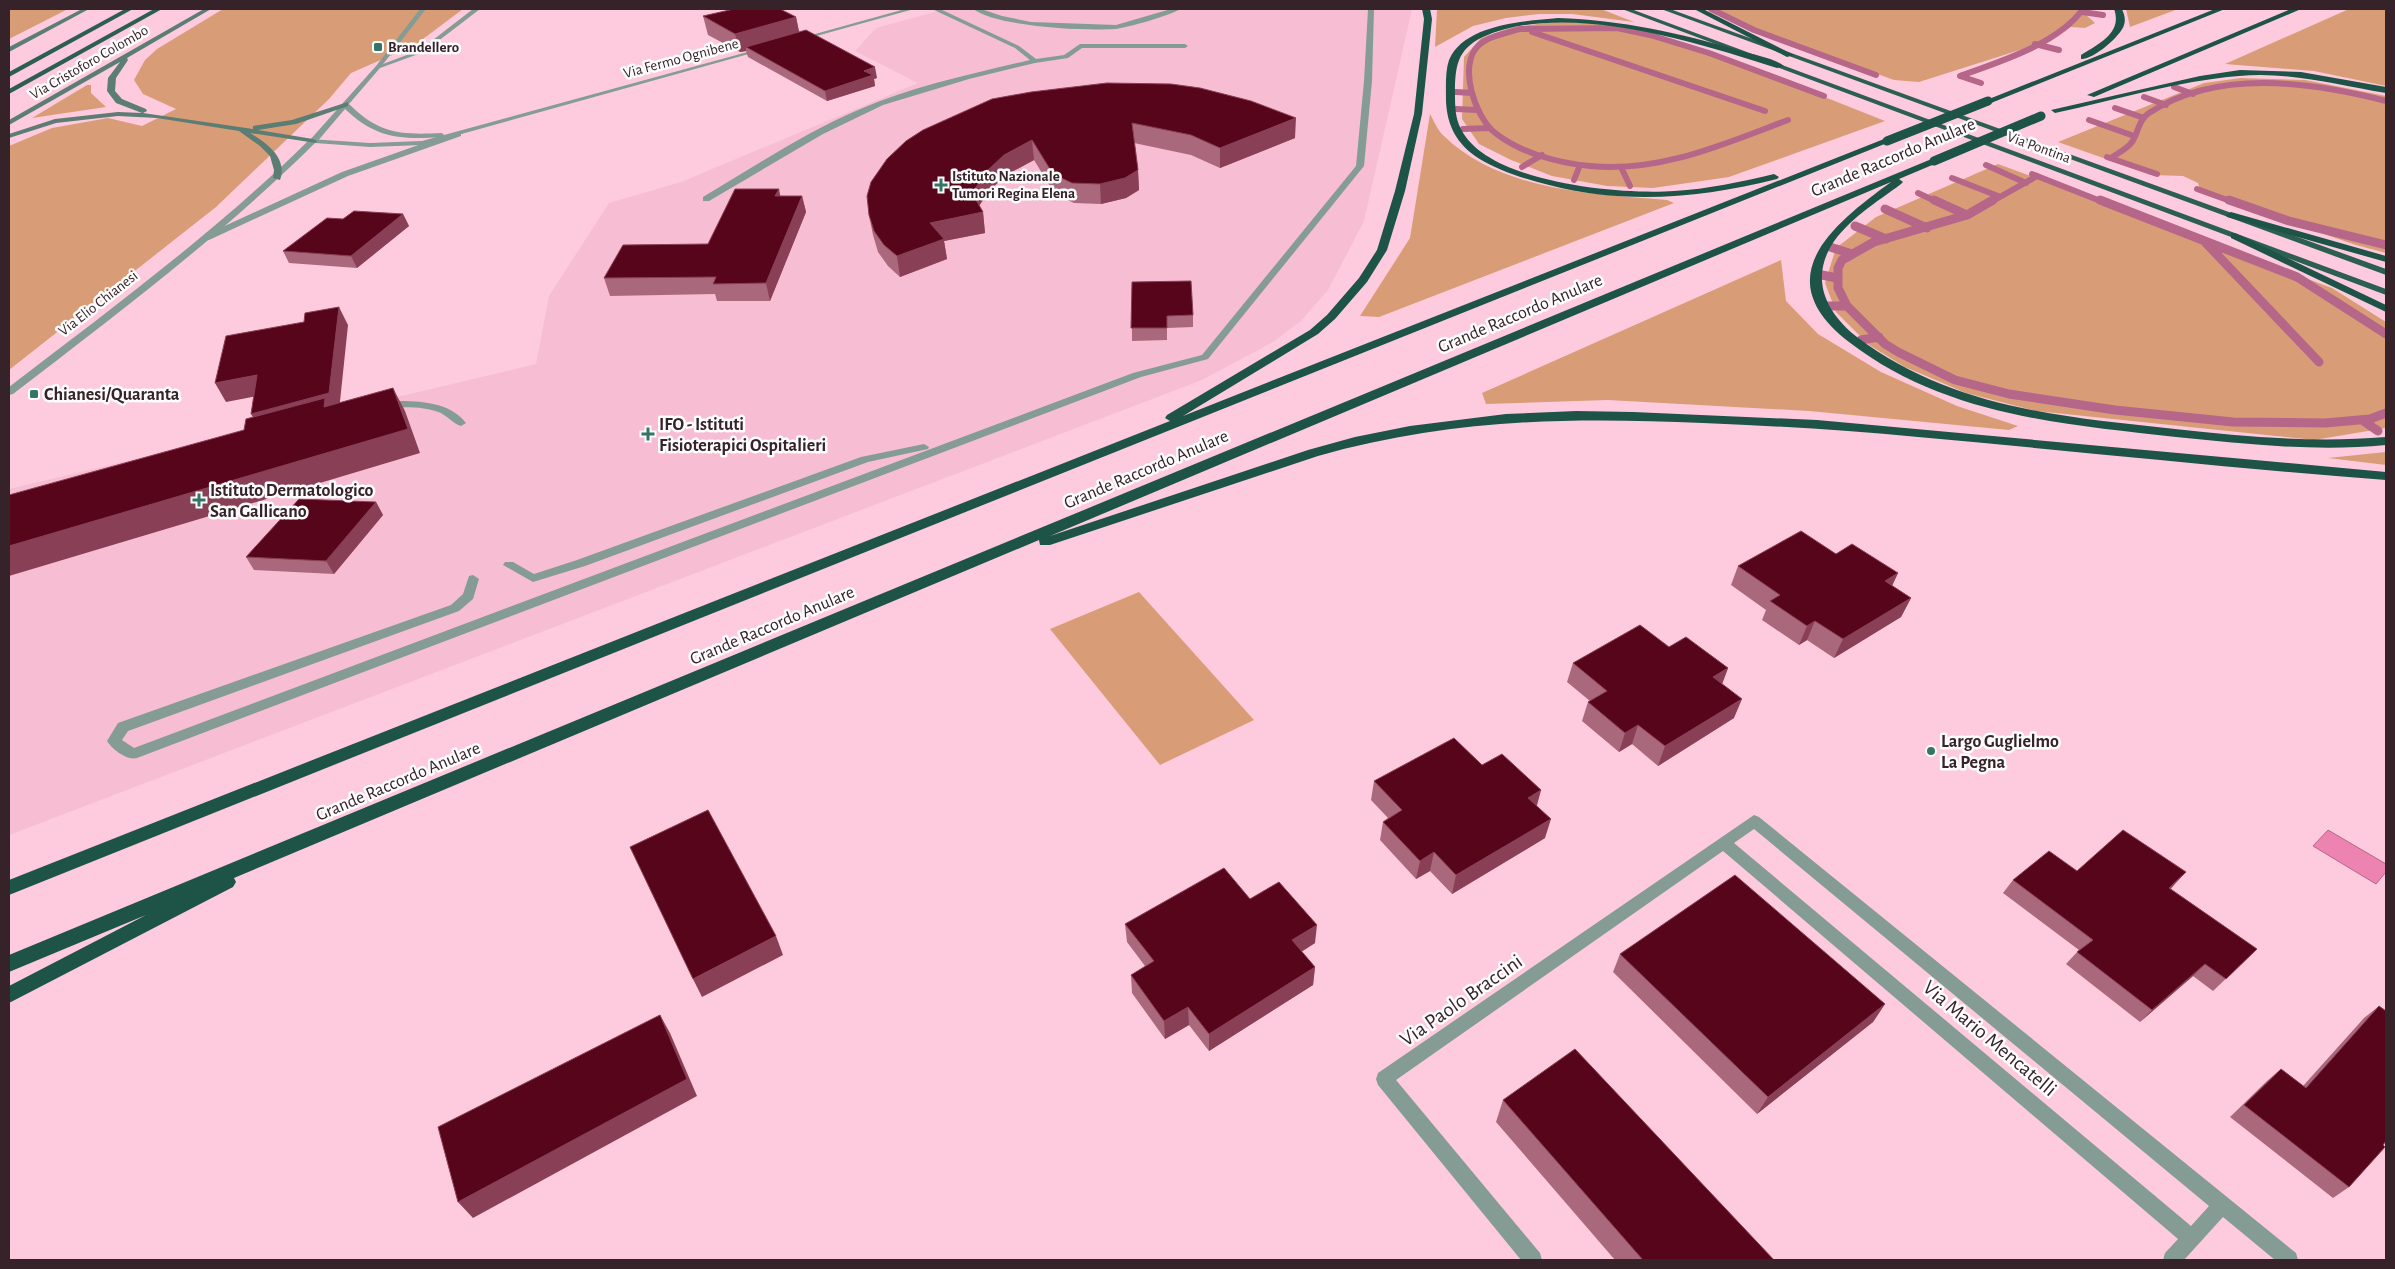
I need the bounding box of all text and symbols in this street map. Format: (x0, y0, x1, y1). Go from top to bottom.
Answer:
street label: Via Cristoforo Colombo (28, 23, 151, 102)
street label: Via Fermo Ognibene (622, 36, 740, 81)
place label: Brandellero (388, 40, 459, 55)
marker: Brandellero (372, 41, 384, 53)
street label: Grande Raccordo Anulare (1808, 115, 1978, 201)
street label: Via Pontina (2005, 129, 2073, 166)
place label: Istituto Nazionale Tumori Regina Elena (952, 169, 1075, 201)
marker: Istituto Nazionale Tumori Regina Elena (934, 178, 948, 192)
street label: Via Elio Chianesi (56, 268, 141, 339)
street label: Grande Raccordo Anulare (1435, 271, 1605, 357)
place label: Chianesi/Quaranta (44, 386, 180, 404)
marker: Chianesi/Quaranta (28, 388, 40, 400)
place label: IFO - Istituti Fisioterapici Ospitalieri (659, 416, 826, 455)
marker: IFO - Istituti Fisioterapici Ospitalieri (641, 427, 655, 441)
street label: Grande Raccordo Anulare (1061, 427, 1231, 513)
place label: Istituto Dermatologico San Gallicano (210, 482, 374, 521)
marker: Istituto Dermatologico San Gallicano (192, 493, 206, 507)
street label: Grande Raccordo Anulare (687, 583, 857, 669)
place label: Largo Guglielmo La Pegna (1941, 733, 2059, 772)
street label: Grande Raccordo Anulare (313, 739, 483, 825)
marker: Largo Guglielmo La Pegna (1925, 745, 1937, 757)
street label: Via Paolo Braccini (1396, 951, 1526, 1050)
street label: Via Mario Mencatelli (1919, 977, 2061, 1100)

